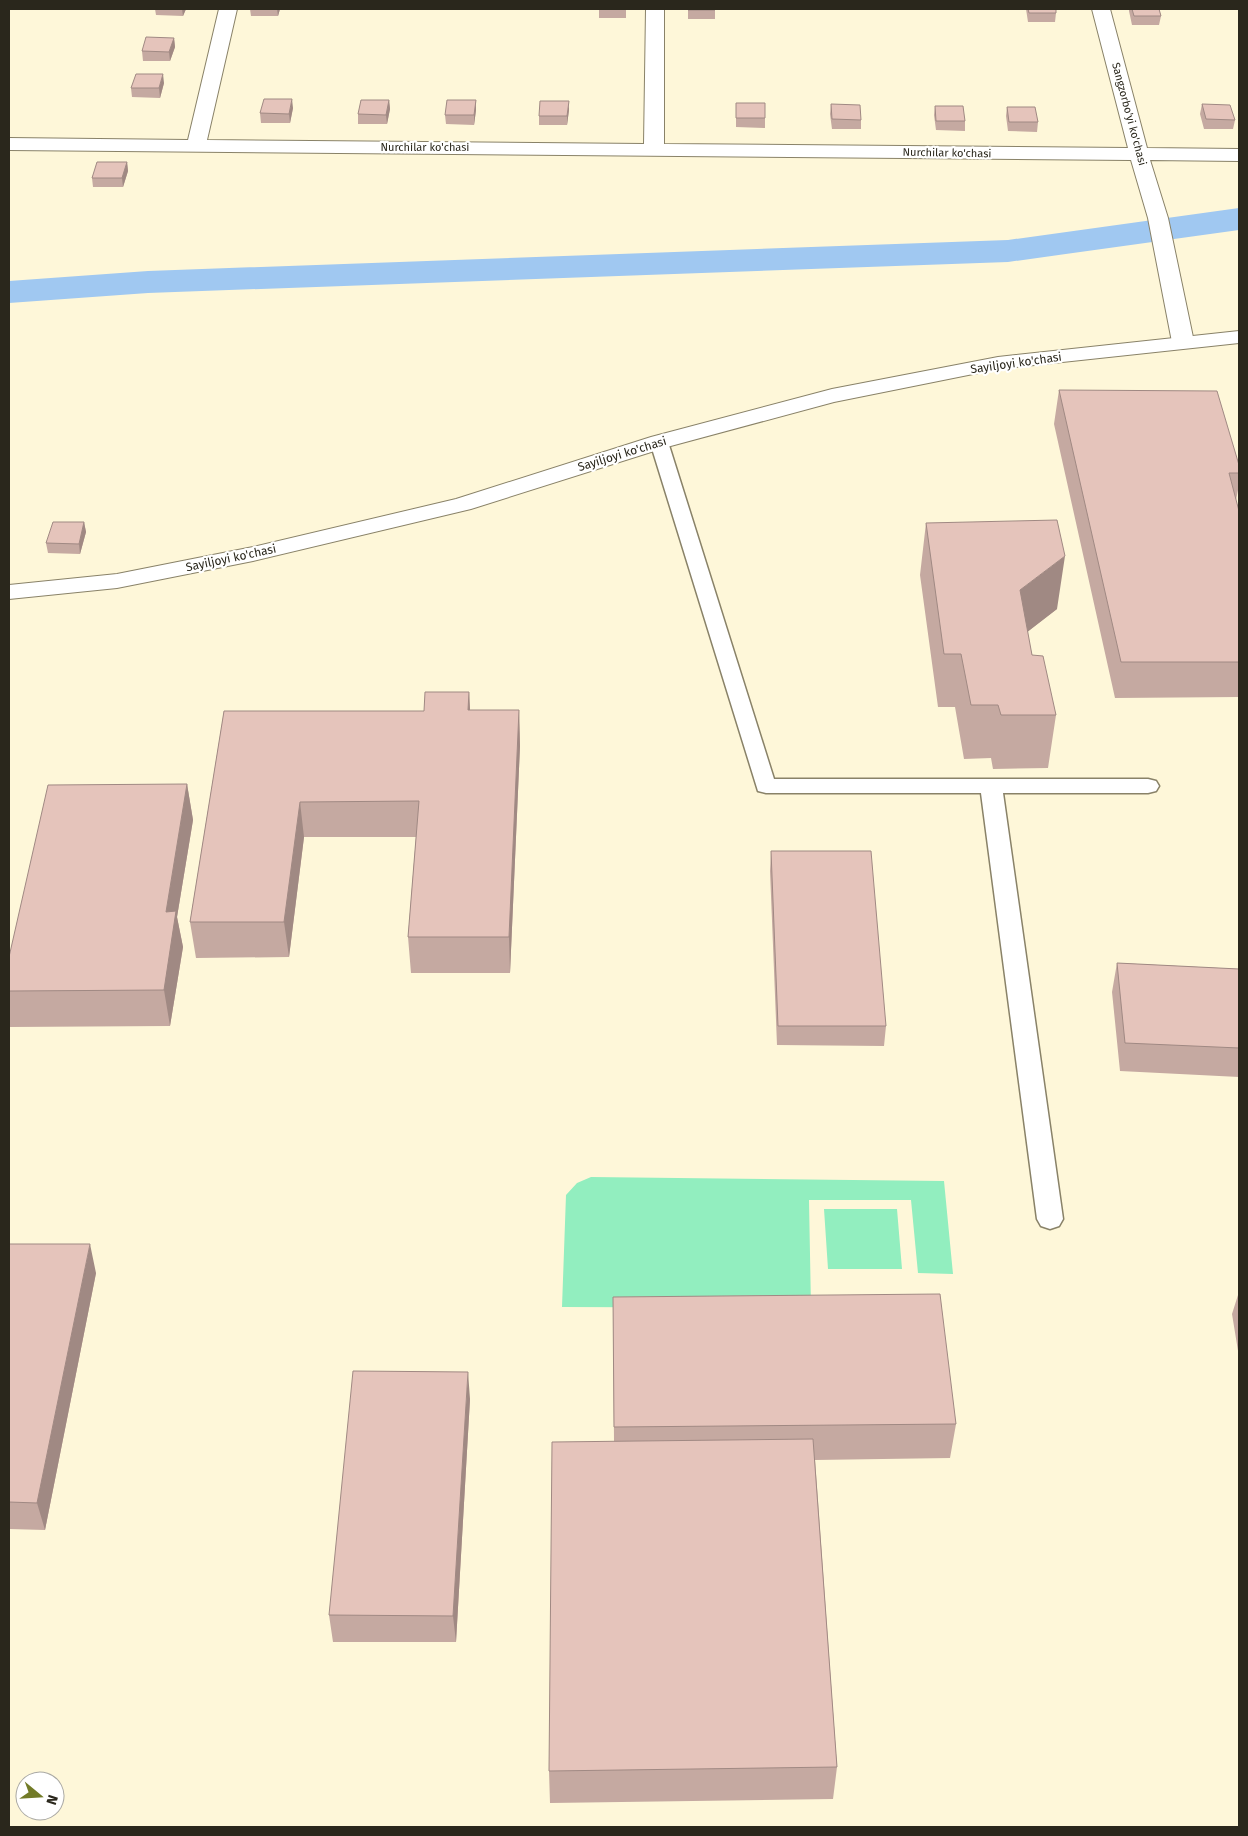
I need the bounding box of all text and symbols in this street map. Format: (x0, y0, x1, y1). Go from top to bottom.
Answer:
street label: Sangzorbo'yi ko'chasi (1109, 61, 1149, 167)
street label: Nurchilar ko'chasi (381, 141, 469, 154)
street label: Nurchilar ko'chasi (902, 146, 992, 160)
street label: Sayiljoyi ko'chasi (969, 350, 1063, 376)
street label: Sayiljoyi ko'chasi (576, 434, 668, 474)
street label: Sayiljoyi ko'chasi (185, 542, 277, 574)
north arrow (15, 1771, 65, 1821)
text: N (42, 1793, 61, 1807)

